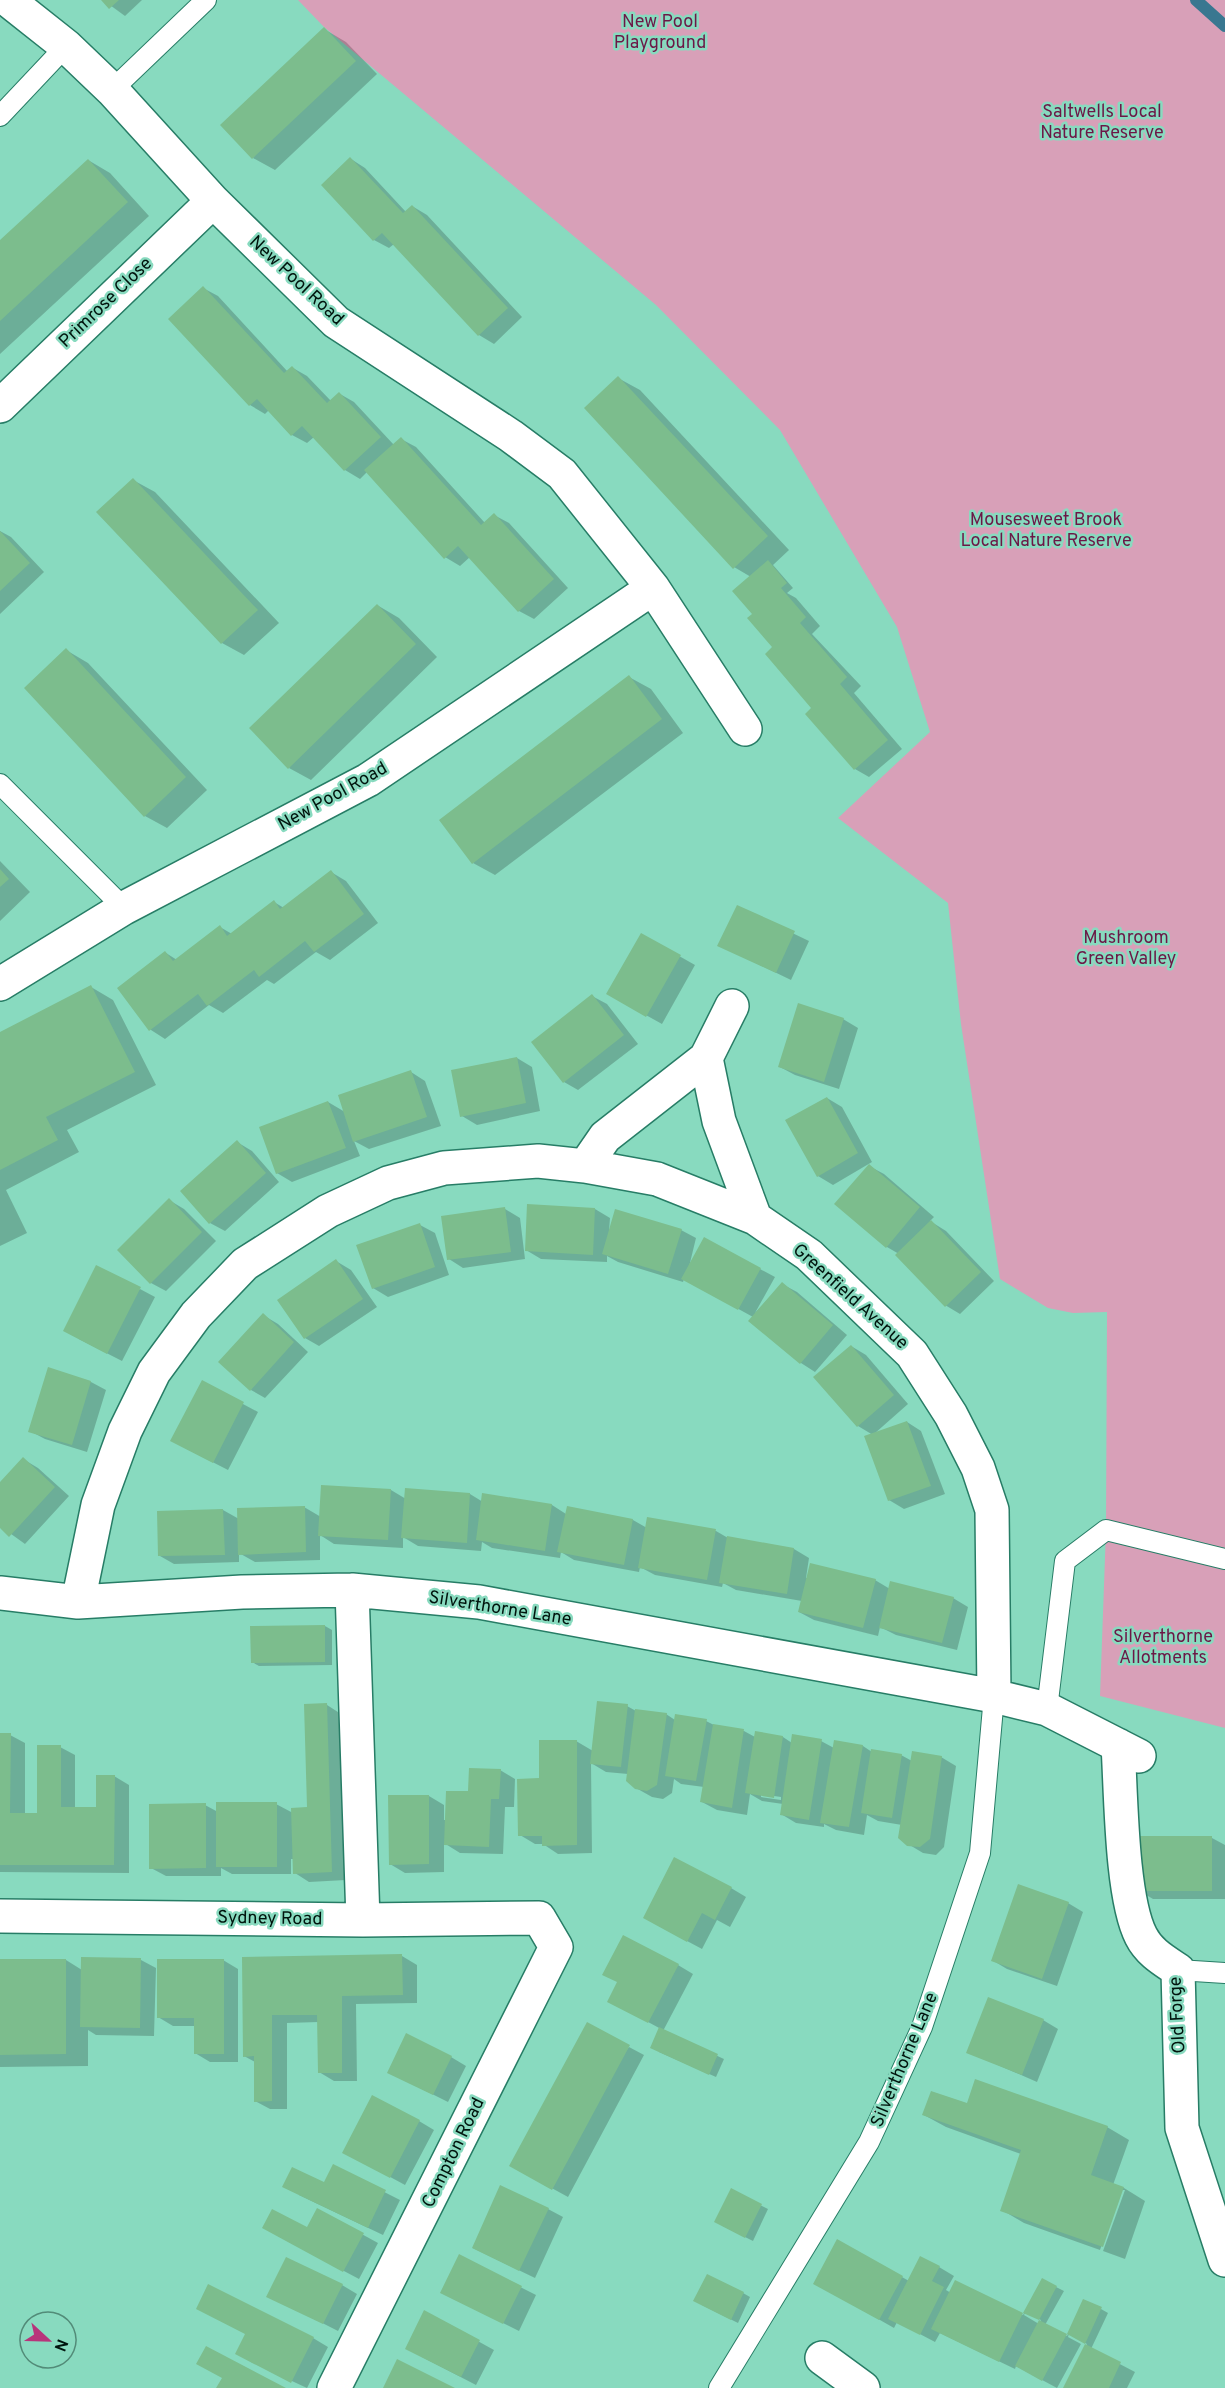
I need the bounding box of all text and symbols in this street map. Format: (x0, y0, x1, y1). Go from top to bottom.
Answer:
park label: New Pool Playground (614, 11, 706, 55)
park label: Saltwells Local Nature Reserve (1040, 101, 1164, 145)
street label: New Pool Road (244, 231, 348, 331)
street label: Primrose Close (54, 253, 158, 353)
park label: Mousesweet Brook Local Nature Reserve (960, 509, 1132, 553)
street label: New Pool Road (274, 757, 392, 837)
park label: Mushroom Green Valley (1076, 927, 1176, 971)
street label: Greenfield Avenue (787, 1239, 913, 1355)
street label: Silverthorne Lane (427, 1586, 573, 1632)
park label: Silverthorne Allotments (1113, 1626, 1213, 1670)
street label: Sydney Road (217, 1907, 323, 1931)
street label: Old Forge (1164, 1976, 1192, 2054)
street label: Silverthorne Lane (866, 1989, 944, 2131)
street label: Compton Road (417, 2094, 491, 2212)
north arrow (18, 2310, 78, 2370)
text: N (49, 2336, 71, 2354)

